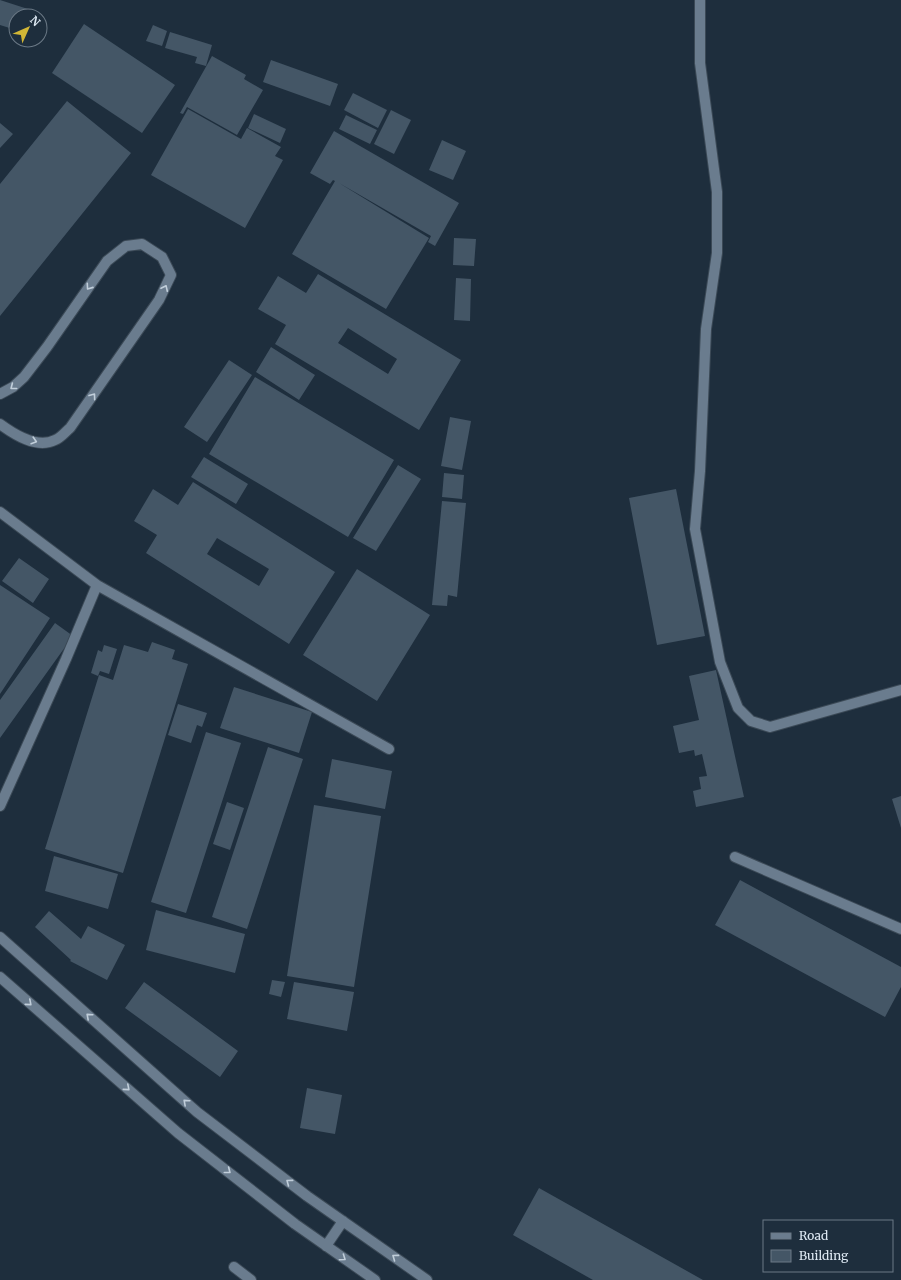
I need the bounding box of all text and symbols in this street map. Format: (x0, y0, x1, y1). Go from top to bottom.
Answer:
north arrow (8, 8, 48, 48)
text: N (27, 13, 43, 29)
one-way arrow (86, 283, 94, 290)
one-way arrow (160, 285, 168, 293)
one-way arrow (10, 382, 17, 389)
one-way arrow (88, 393, 96, 400)
one-way arrow (31, 436, 38, 445)
one-way arrow (25, 998, 32, 1005)
one-way arrow (86, 1013, 94, 1021)
one-way arrow (123, 1084, 130, 1091)
one-way arrow (184, 1100, 191, 1107)
one-way arrow (223, 1167, 230, 1174)
one-way arrow (286, 1179, 293, 1187)
legend (763, 1220, 893, 1272)
text: Road (799, 1228, 828, 1243)
text: Building (799, 1248, 849, 1263)
one-way arrow (338, 1253, 345, 1260)
one-way arrow (392, 1254, 399, 1262)

